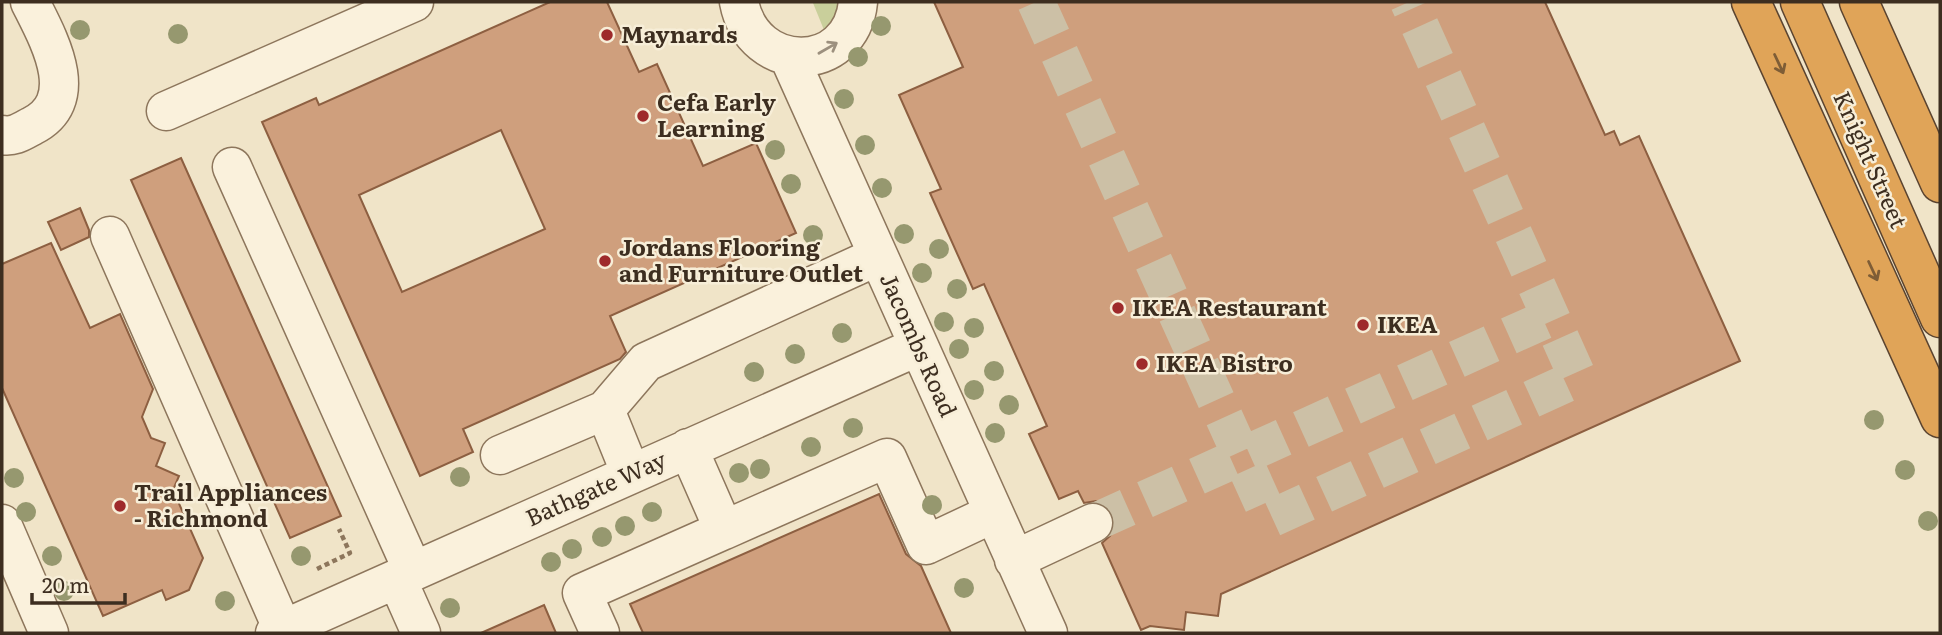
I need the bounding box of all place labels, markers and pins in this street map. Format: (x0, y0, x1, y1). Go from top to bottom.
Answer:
place label: Maynards (621, 16, 737, 50)
marker: Maynards (599, 27, 615, 43)
place label: Cefa Early Learning (657, 84, 776, 144)
marker: Cefa Early Learning (635, 108, 651, 124)
place label: Jordans Flooring and Furniture Outlet (619, 229, 863, 289)
marker: Jordans Flooring and Furniture Outlet (597, 253, 613, 269)
place label: IKEA Restaurant (1132, 289, 1327, 323)
marker: IKEA Restaurant (1110, 300, 1126, 316)
place label: IKEA (1377, 306, 1438, 340)
marker: IKEA (1355, 317, 1371, 333)
place label: IKEA Bistro (1156, 345, 1293, 379)
marker: IKEA Bistro (1134, 356, 1150, 372)
place label: Trail Appliances - Richmond (134, 474, 327, 534)
marker: Trail Appliances - Richmond (112, 498, 128, 514)

